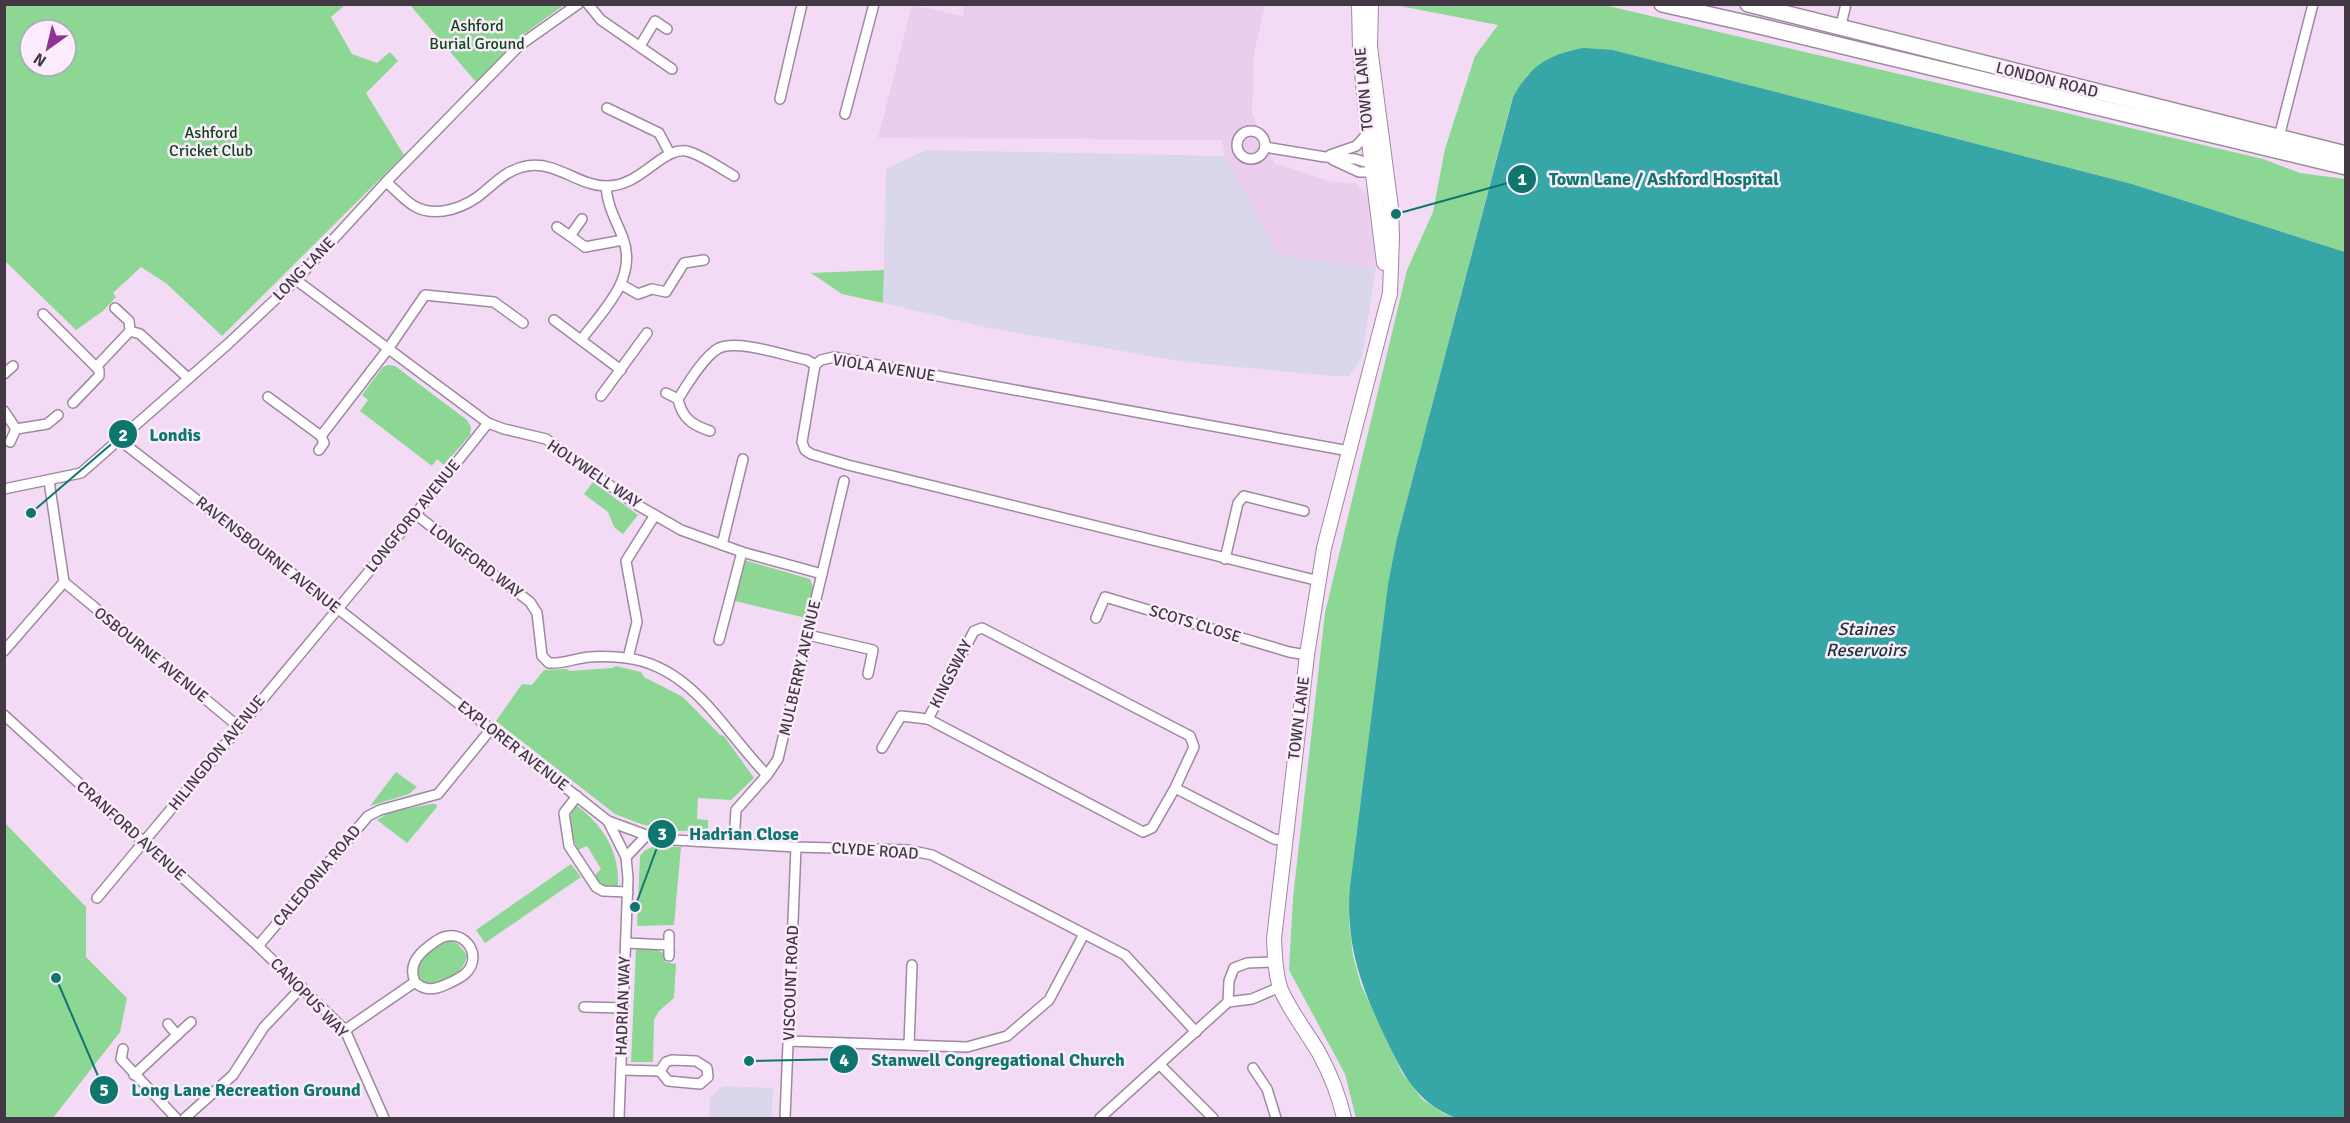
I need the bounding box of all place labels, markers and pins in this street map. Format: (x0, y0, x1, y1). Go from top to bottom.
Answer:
callout: Town Lane / Ashford Hospital (1507, 161, 1791, 197)
callout: Londis (108, 416, 213, 452)
callout: Hadrian Close (647, 816, 811, 852)
callout: Stanwell Congregational Church (829, 1041, 1137, 1077)
callout: Long Lane Recreation Ground (89, 1072, 372, 1108)

